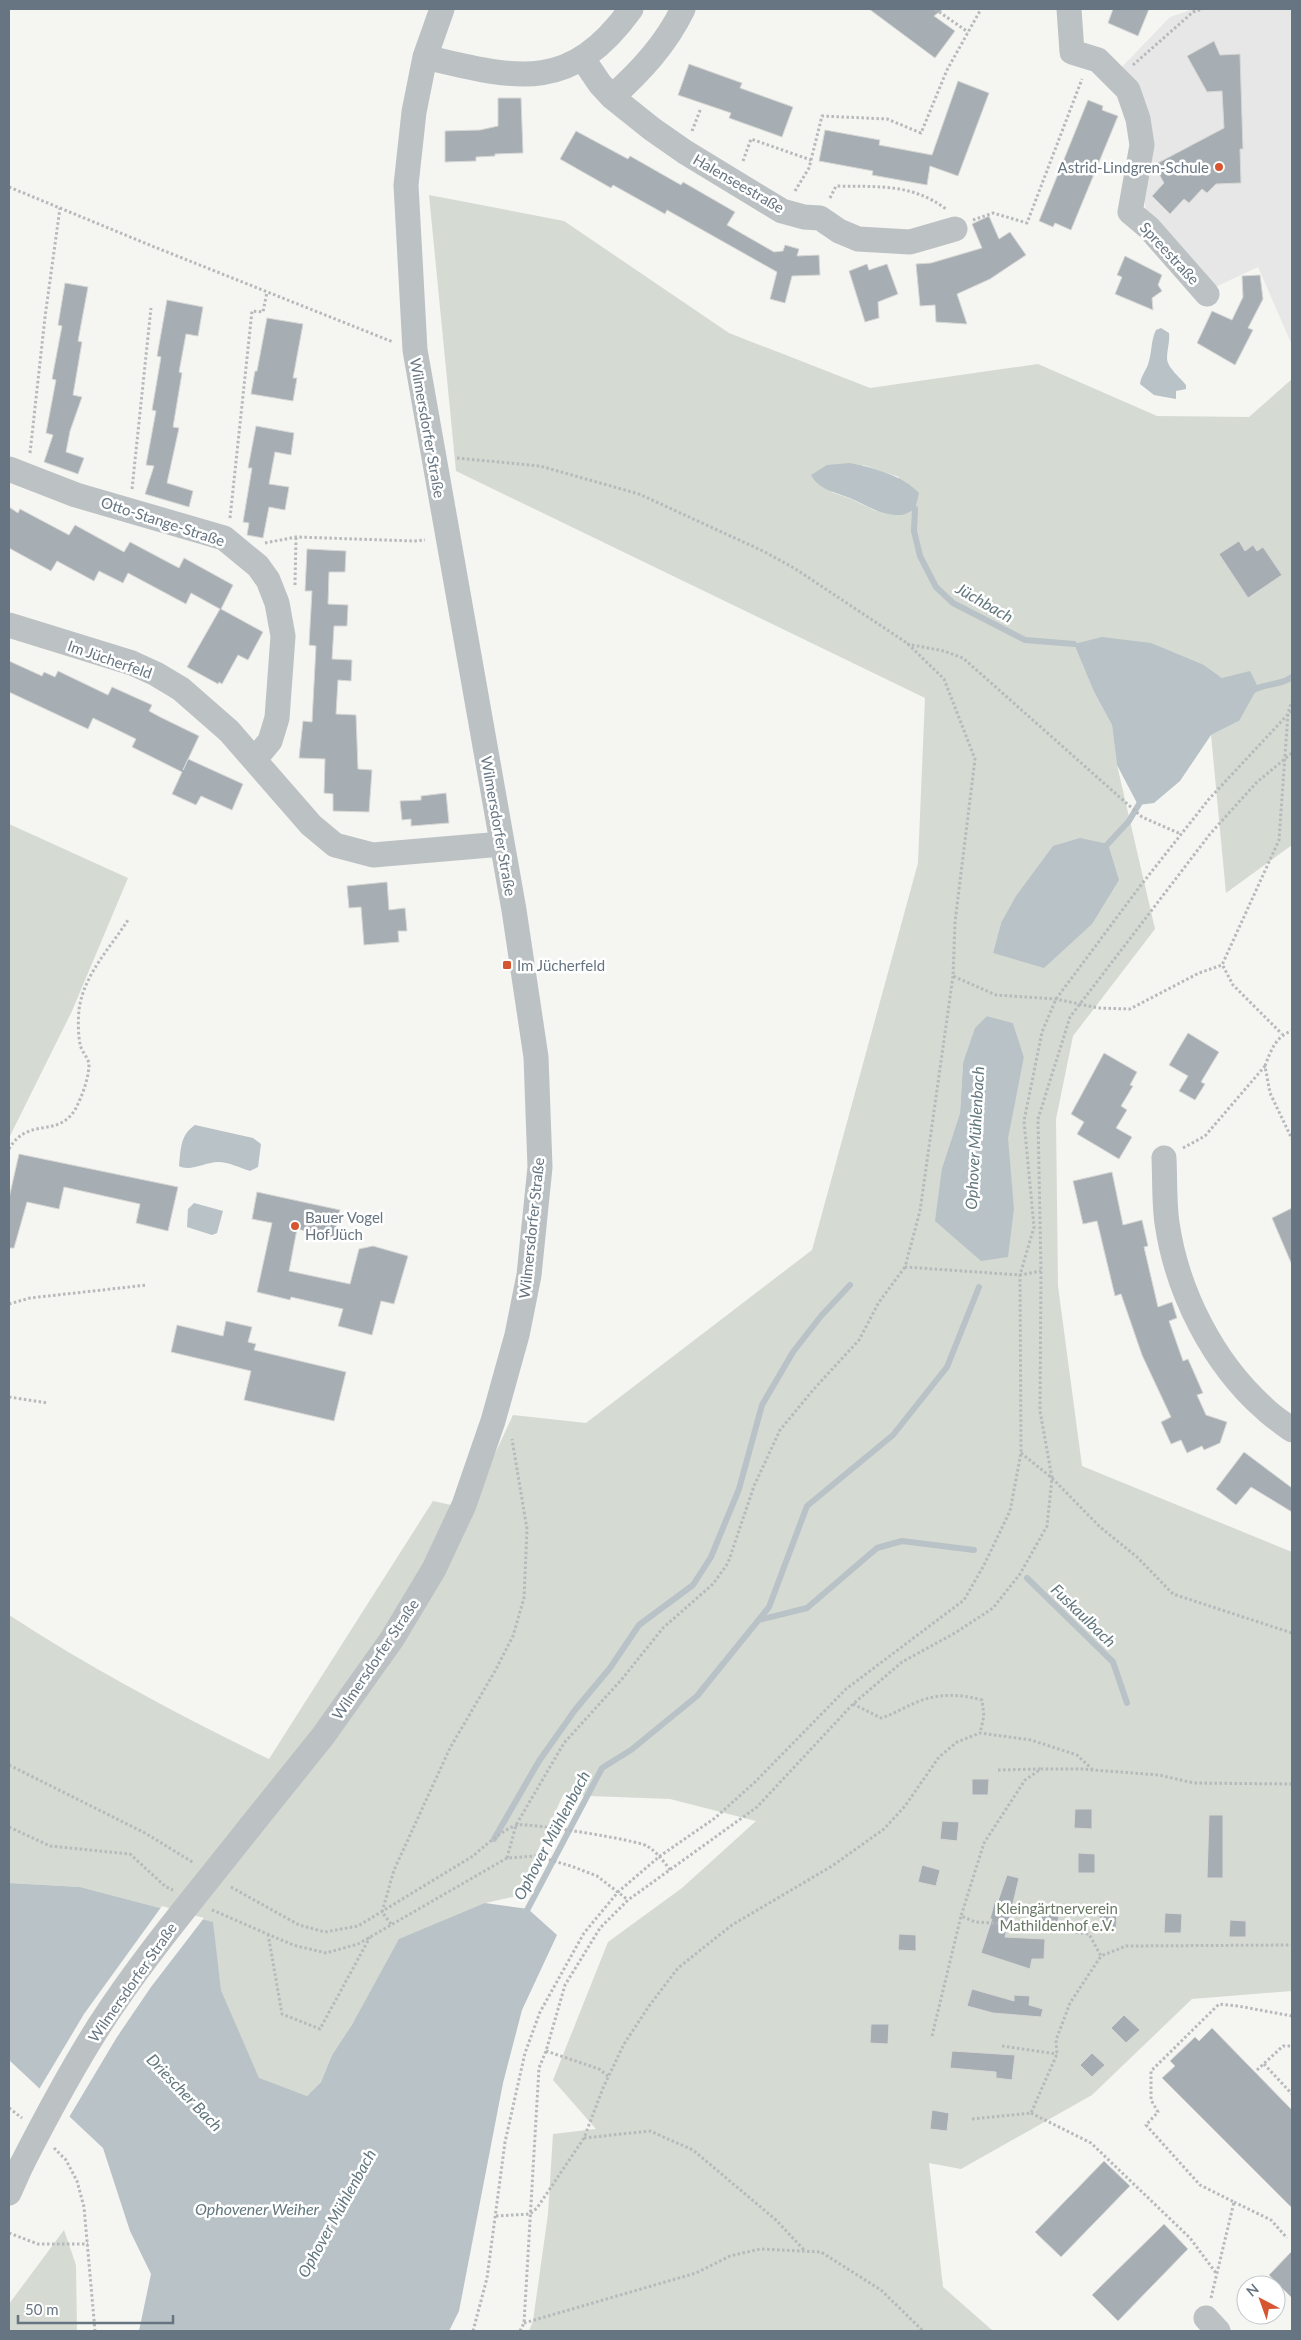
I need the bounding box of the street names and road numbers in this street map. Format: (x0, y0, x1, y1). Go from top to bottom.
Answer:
street label: Halenseestraße (690, 150, 788, 216)
street label: Spreestraße (1137, 218, 1203, 288)
street label: Wilmersdorfer Straße (407, 357, 449, 499)
street label: Otto-Stange-Straße (99, 493, 227, 550)
street label: Im Jücherfeld (65, 636, 155, 682)
street label: Wilmersdorfer Straße (478, 755, 520, 897)
street label: Wilmersdorfer Straße (515, 1157, 547, 1299)
street label: Wilmersdorfer Straße (328, 1595, 422, 1723)
street label: Wilmersdorfer Straße (84, 1919, 180, 2045)

